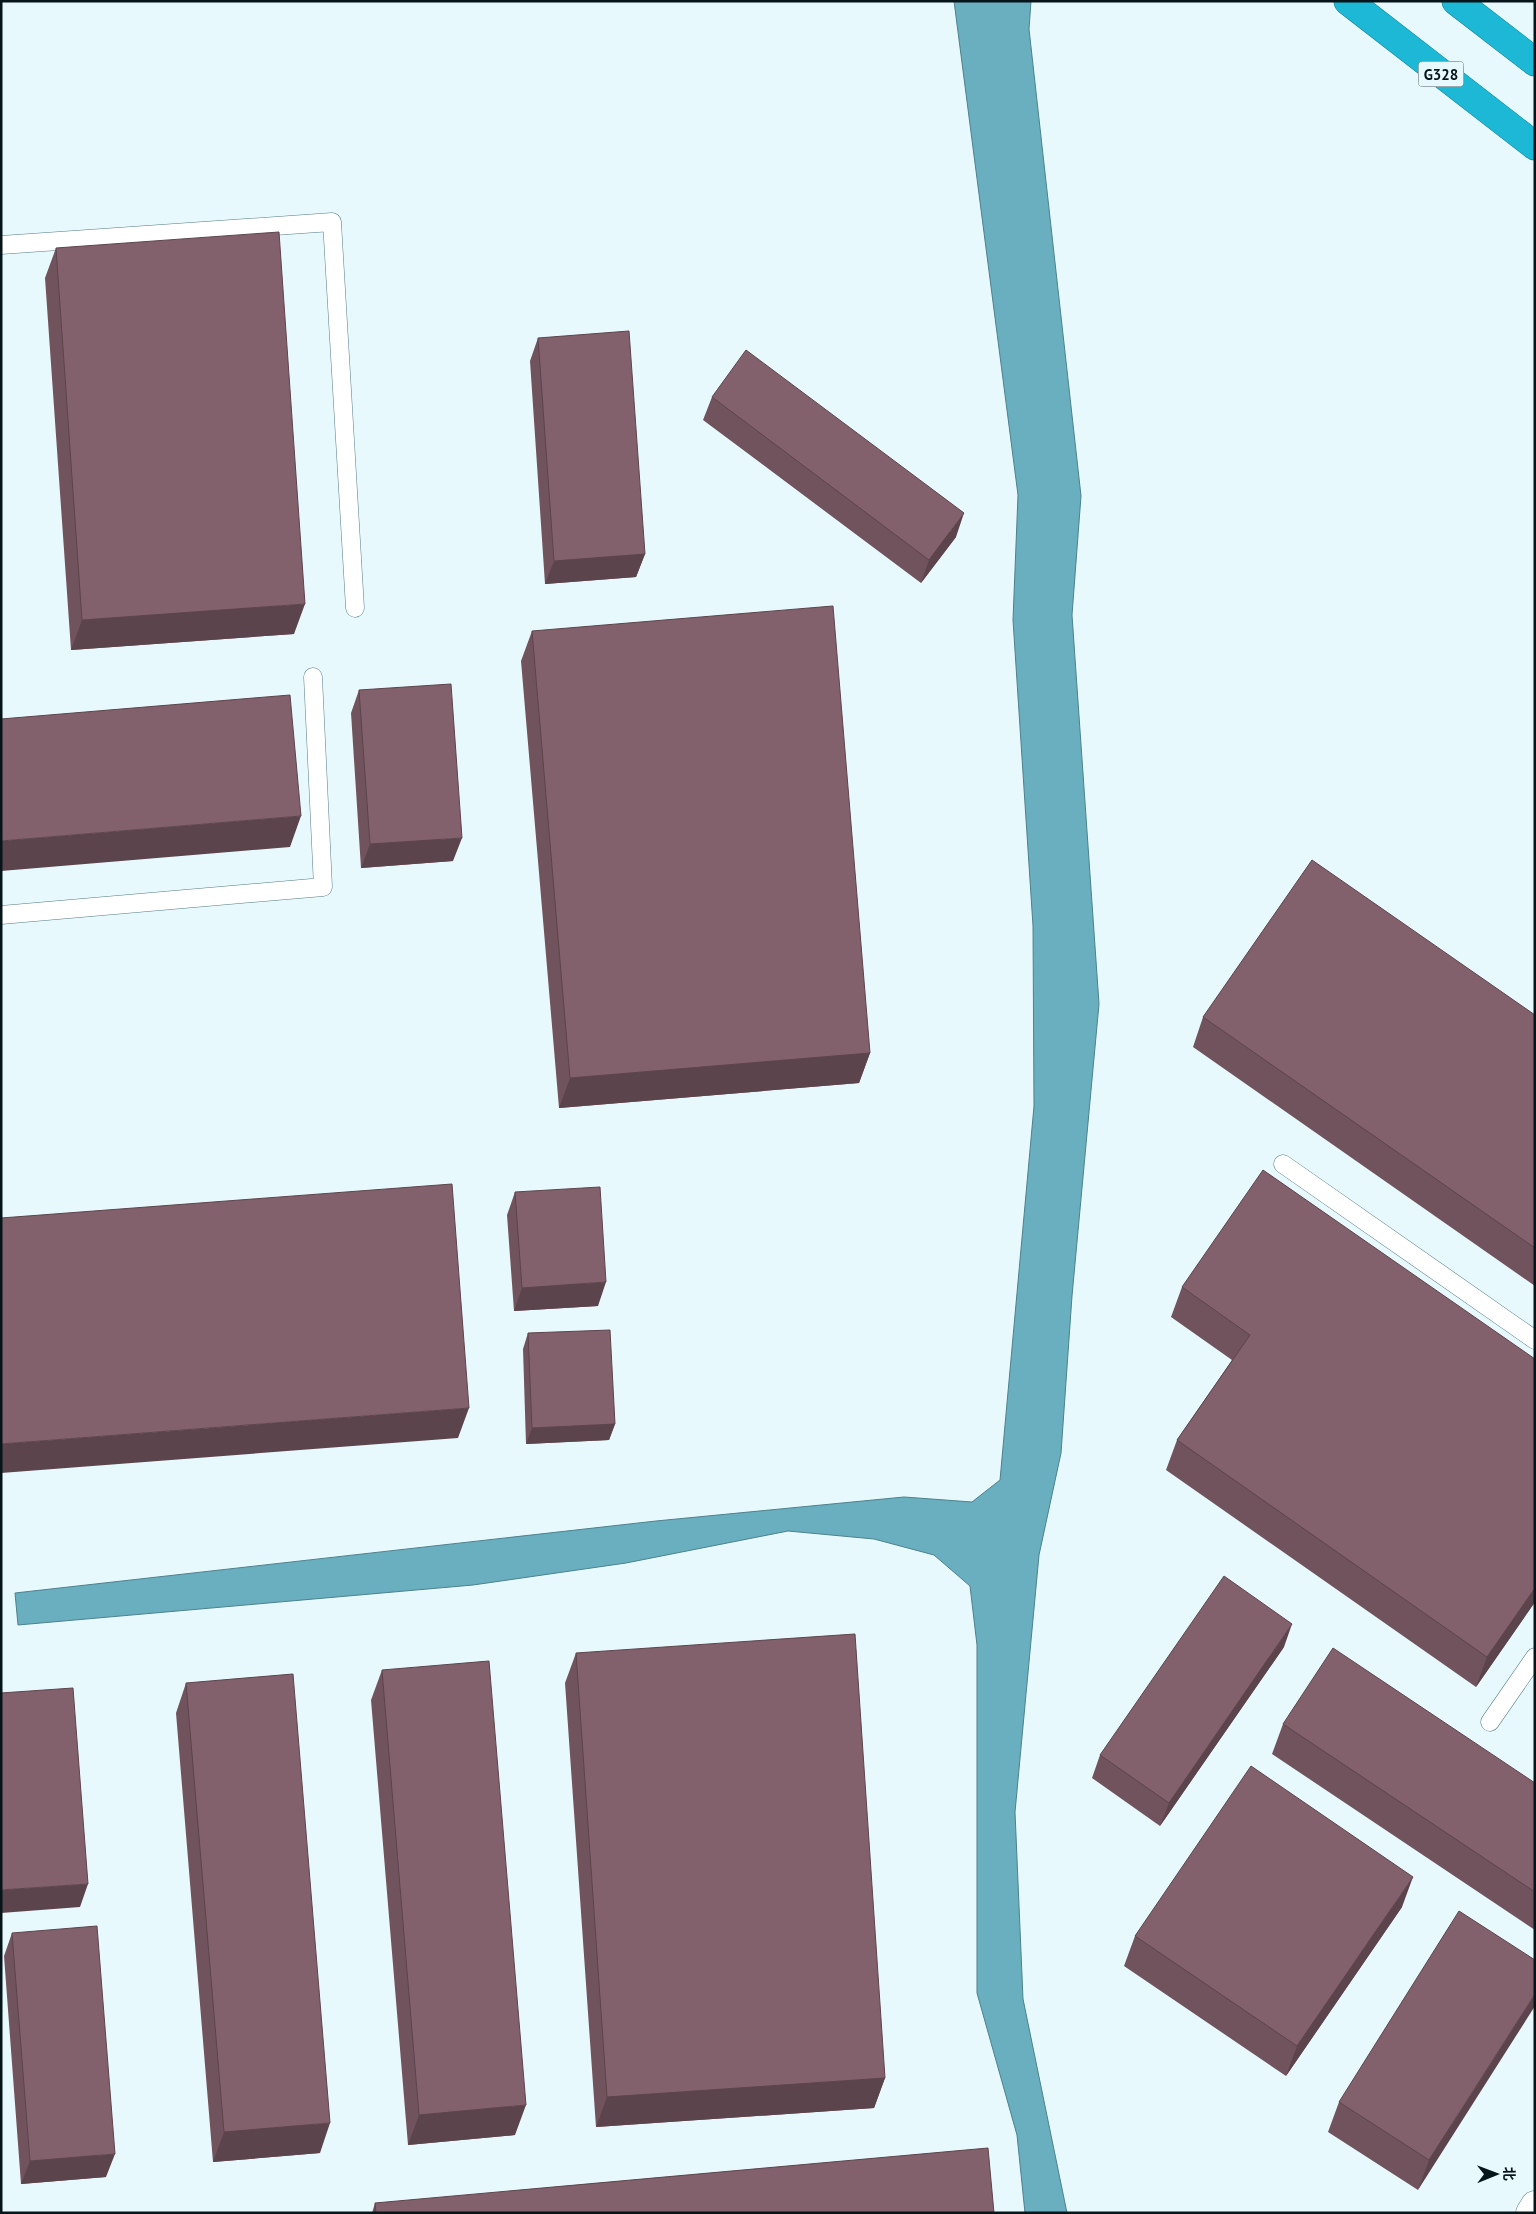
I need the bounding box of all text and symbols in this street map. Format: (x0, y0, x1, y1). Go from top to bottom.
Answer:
road number: G328 (1418, 62, 1464, 86)
north arrow (1471, 2149, 1521, 2199)
text: 北 (1500, 2167, 1518, 2181)

